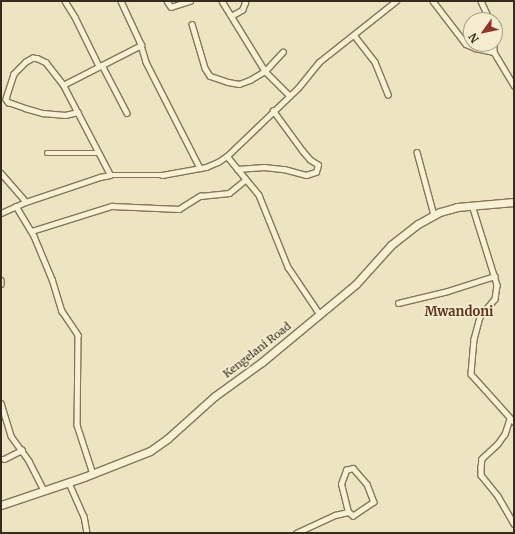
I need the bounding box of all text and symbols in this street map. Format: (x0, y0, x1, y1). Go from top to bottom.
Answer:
north arrow (463, 12, 503, 52)
text: N (466, 31, 482, 45)
district label: Mwandoni (424, 304, 494, 320)
street label: Kengelani Road (221, 319, 293, 381)

